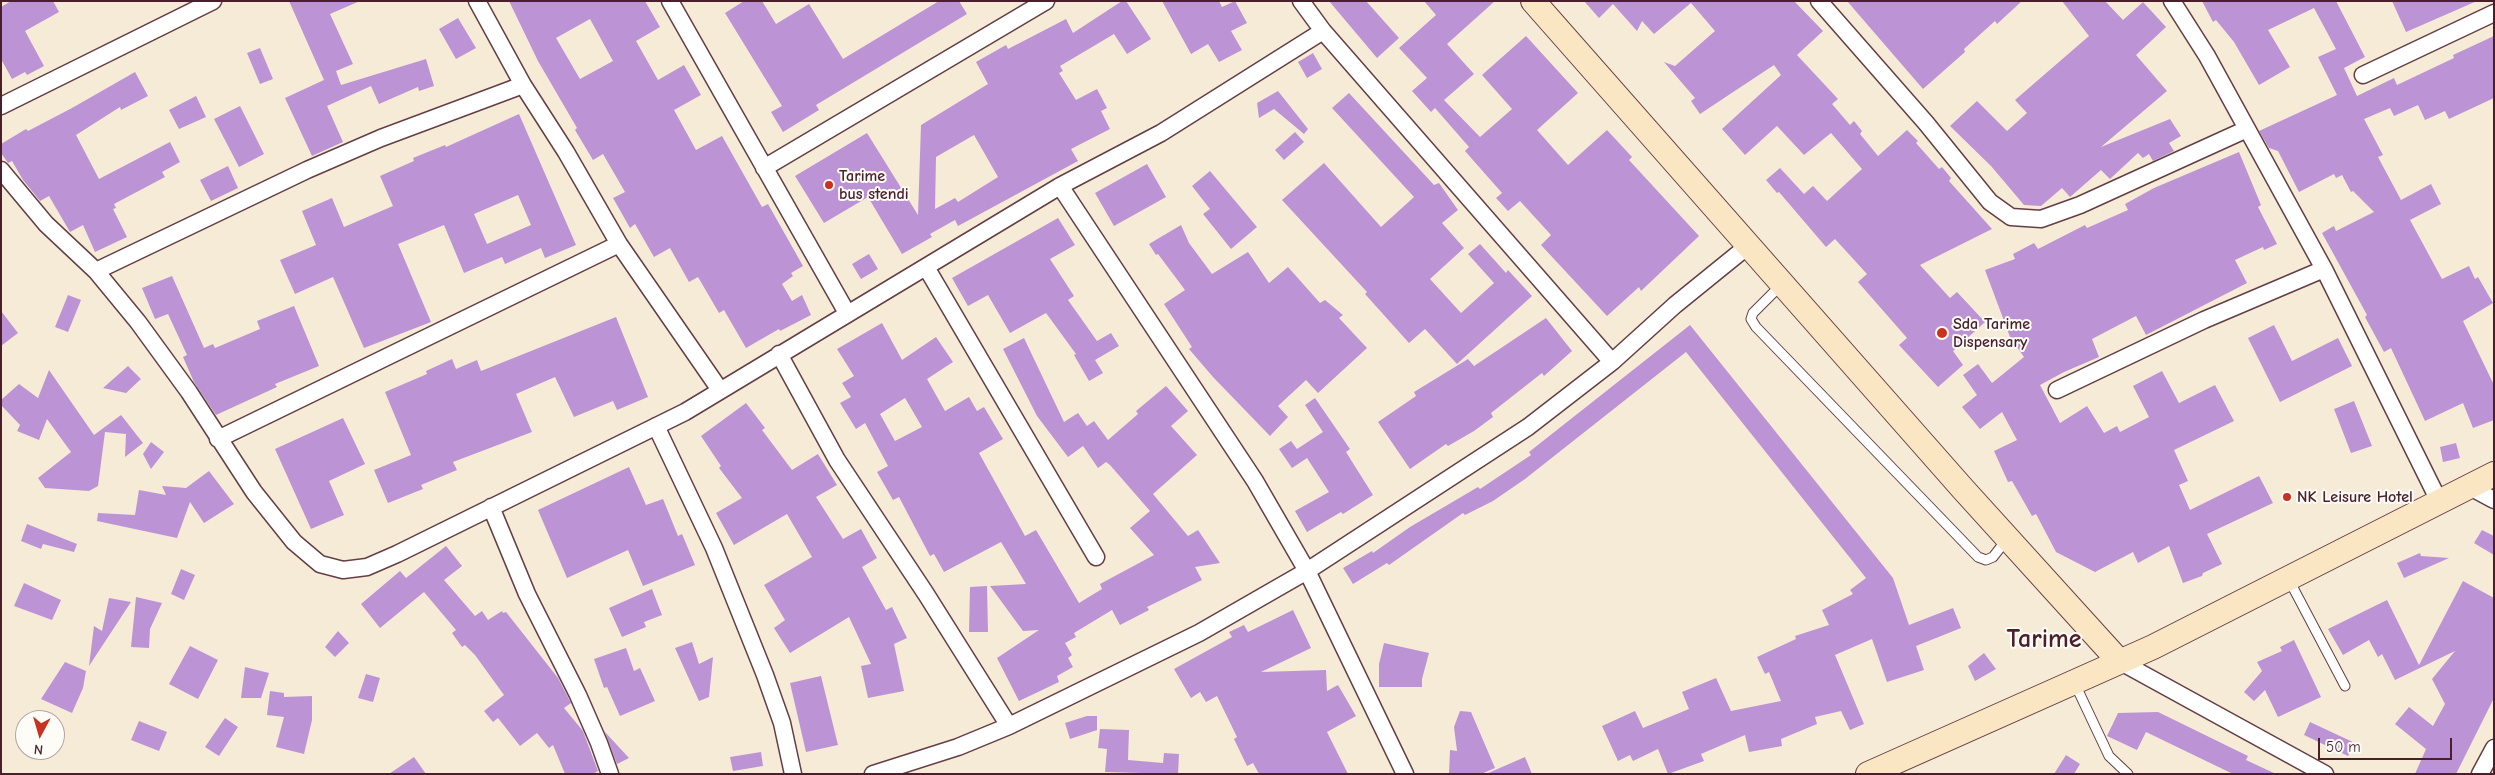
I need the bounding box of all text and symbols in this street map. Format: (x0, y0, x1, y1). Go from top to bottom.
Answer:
place label: Tarime bus stendi (839, 166, 909, 204)
marker: Tarime bus stendi (823, 179, 835, 191)
place label: Sda Tarime Dispensary (1953, 314, 2030, 352)
marker: Sda Tarime Dispensary (1935, 326, 1949, 340)
place label: NK Leisure Hotel (2297, 487, 2413, 507)
marker: NK Leisure Hotel (2281, 491, 2293, 503)
district label: Tarime (2006, 624, 2082, 656)
north arrow (15, 710, 65, 760)
scale bar (2320, 728, 2454, 760)
text: 50 m (2326, 738, 2361, 756)
text: N (33, 740, 44, 758)

